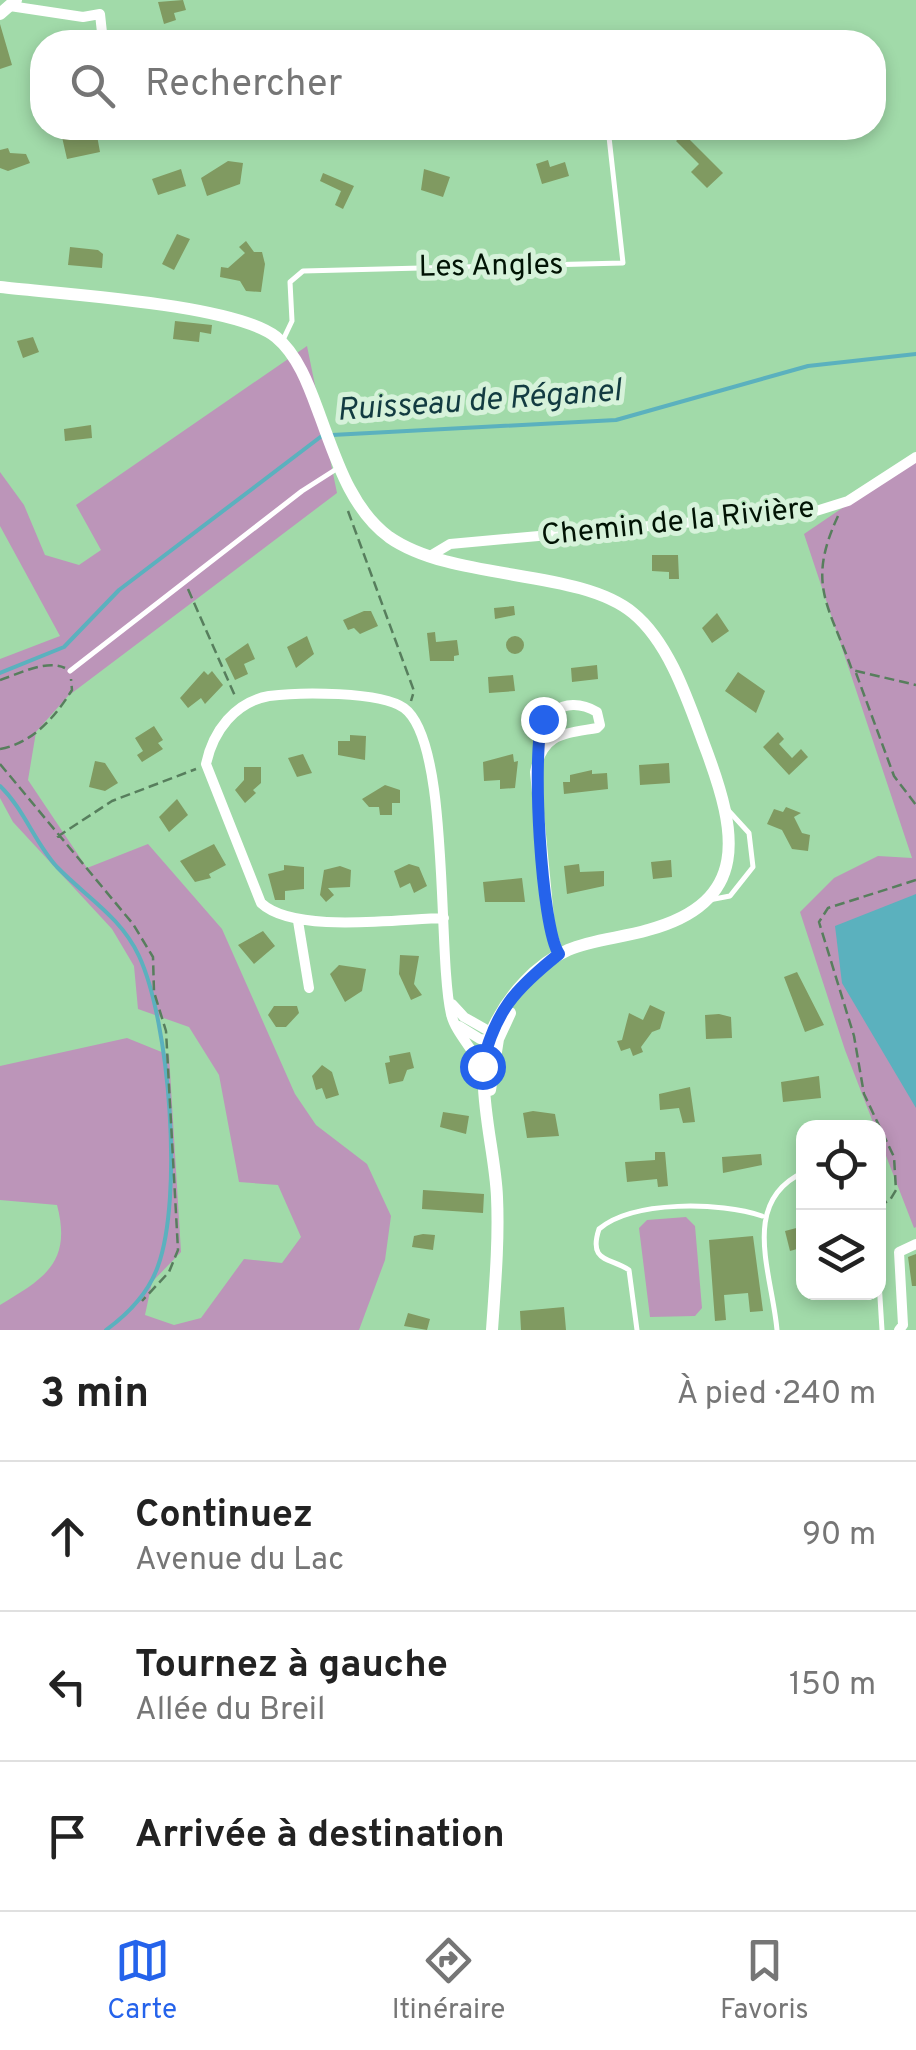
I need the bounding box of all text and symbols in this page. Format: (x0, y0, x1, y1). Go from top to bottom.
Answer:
search box (30, 30, 886, 140)
icon: search (65, 58, 120, 113)
text: Rechercher (145, 61, 343, 110)
street label: Les Angles (418, 247, 564, 287)
water label: Ruisseau de Réganel (336, 372, 624, 432)
street label: Chemin de la Rivière (539, 490, 817, 556)
route end (521, 697, 567, 743)
route start (460, 1044, 506, 1090)
map controls (796, 1120, 886, 1300)
button: locate (796, 1120, 886, 1210)
button: layers (796, 1210, 886, 1300)
text: 3 min (40, 1369, 149, 1422)
text: À pied · 240 m (677, 1375, 876, 1415)
text: Continuez (135, 1492, 313, 1541)
icon: ahead (40, 1509, 95, 1564)
text: 90 m (802, 1516, 876, 1556)
text: Avenue du Lac (135, 1541, 344, 1581)
text: Tournez à gauche (135, 1642, 448, 1691)
icon: left (40, 1659, 95, 1714)
text: 150 m (789, 1666, 876, 1706)
text: Allée du Breil (135, 1691, 325, 1731)
icon: arrive (40, 1809, 95, 1864)
text: Arrivée à destination (135, 1812, 505, 1861)
tab: Carte (107, 1933, 177, 2029)
tab: Itinéraire (392, 1933, 505, 2029)
tab: Favoris (720, 1933, 809, 2029)

